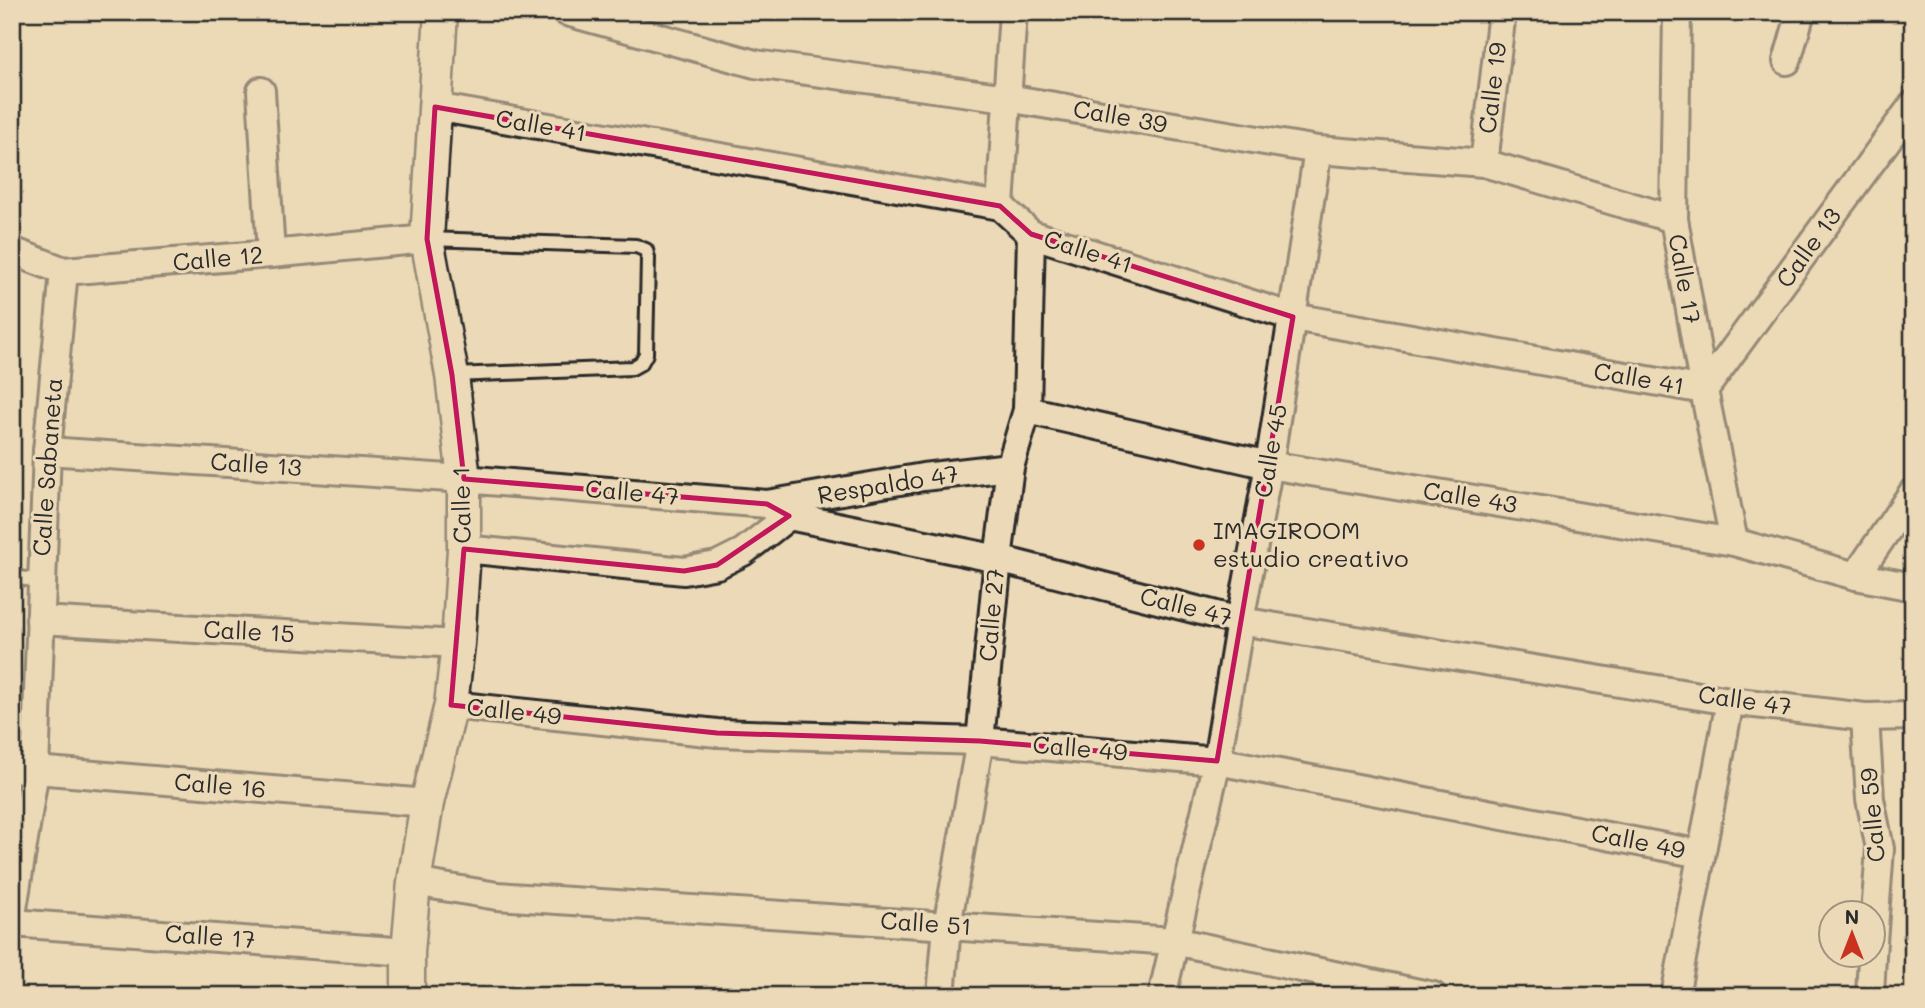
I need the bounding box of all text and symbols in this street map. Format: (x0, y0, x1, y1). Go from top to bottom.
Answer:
street label: Calle 19 (1471, 40, 1512, 135)
street label: Calle 39 (1071, 92, 1170, 139)
street label: Calle 41 (494, 101, 589, 148)
street label: Calle 13 (1768, 201, 1847, 293)
street label: Calle 41 (1040, 222, 1137, 279)
street label: Calle 17 (1662, 231, 1709, 326)
street label: Calle 12 (171, 238, 264, 277)
street label: Calle 41 (1592, 354, 1687, 401)
street label: Calle Sabaneta (25, 377, 68, 557)
street label: Calle 45 (1246, 401, 1293, 500)
street label: Calle 13 (209, 445, 303, 482)
street label: Respaldo 47 (815, 457, 960, 510)
street label: Calle 1 (444, 466, 477, 544)
street label: Calle 47 (584, 472, 680, 511)
street label: Calle 43 (1421, 474, 1519, 519)
place label: IMAGIROOM estudio creativo (1213, 514, 1408, 573)
marker: IMAGIROOM estudio creativo (1191, 537, 1207, 553)
street label: Calle 27 (971, 567, 1010, 663)
street label: Calle 47 (1137, 579, 1236, 632)
street label: Calle 15 (203, 613, 296, 648)
street label: Calle 47 (1696, 678, 1794, 721)
street label: Calle 49 (465, 690, 563, 731)
street label: Calle 49 (1031, 728, 1129, 767)
street label: Calle 16 (173, 765, 267, 804)
street label: Calle 59 (1852, 767, 1891, 864)
street label: Calle 49 (1589, 816, 1688, 865)
north arrow (1816, 900, 1886, 970)
street label: Calle 51 (879, 904, 973, 941)
text: N (1845, 904, 1859, 929)
street label: Calle 17 (164, 917, 256, 954)

